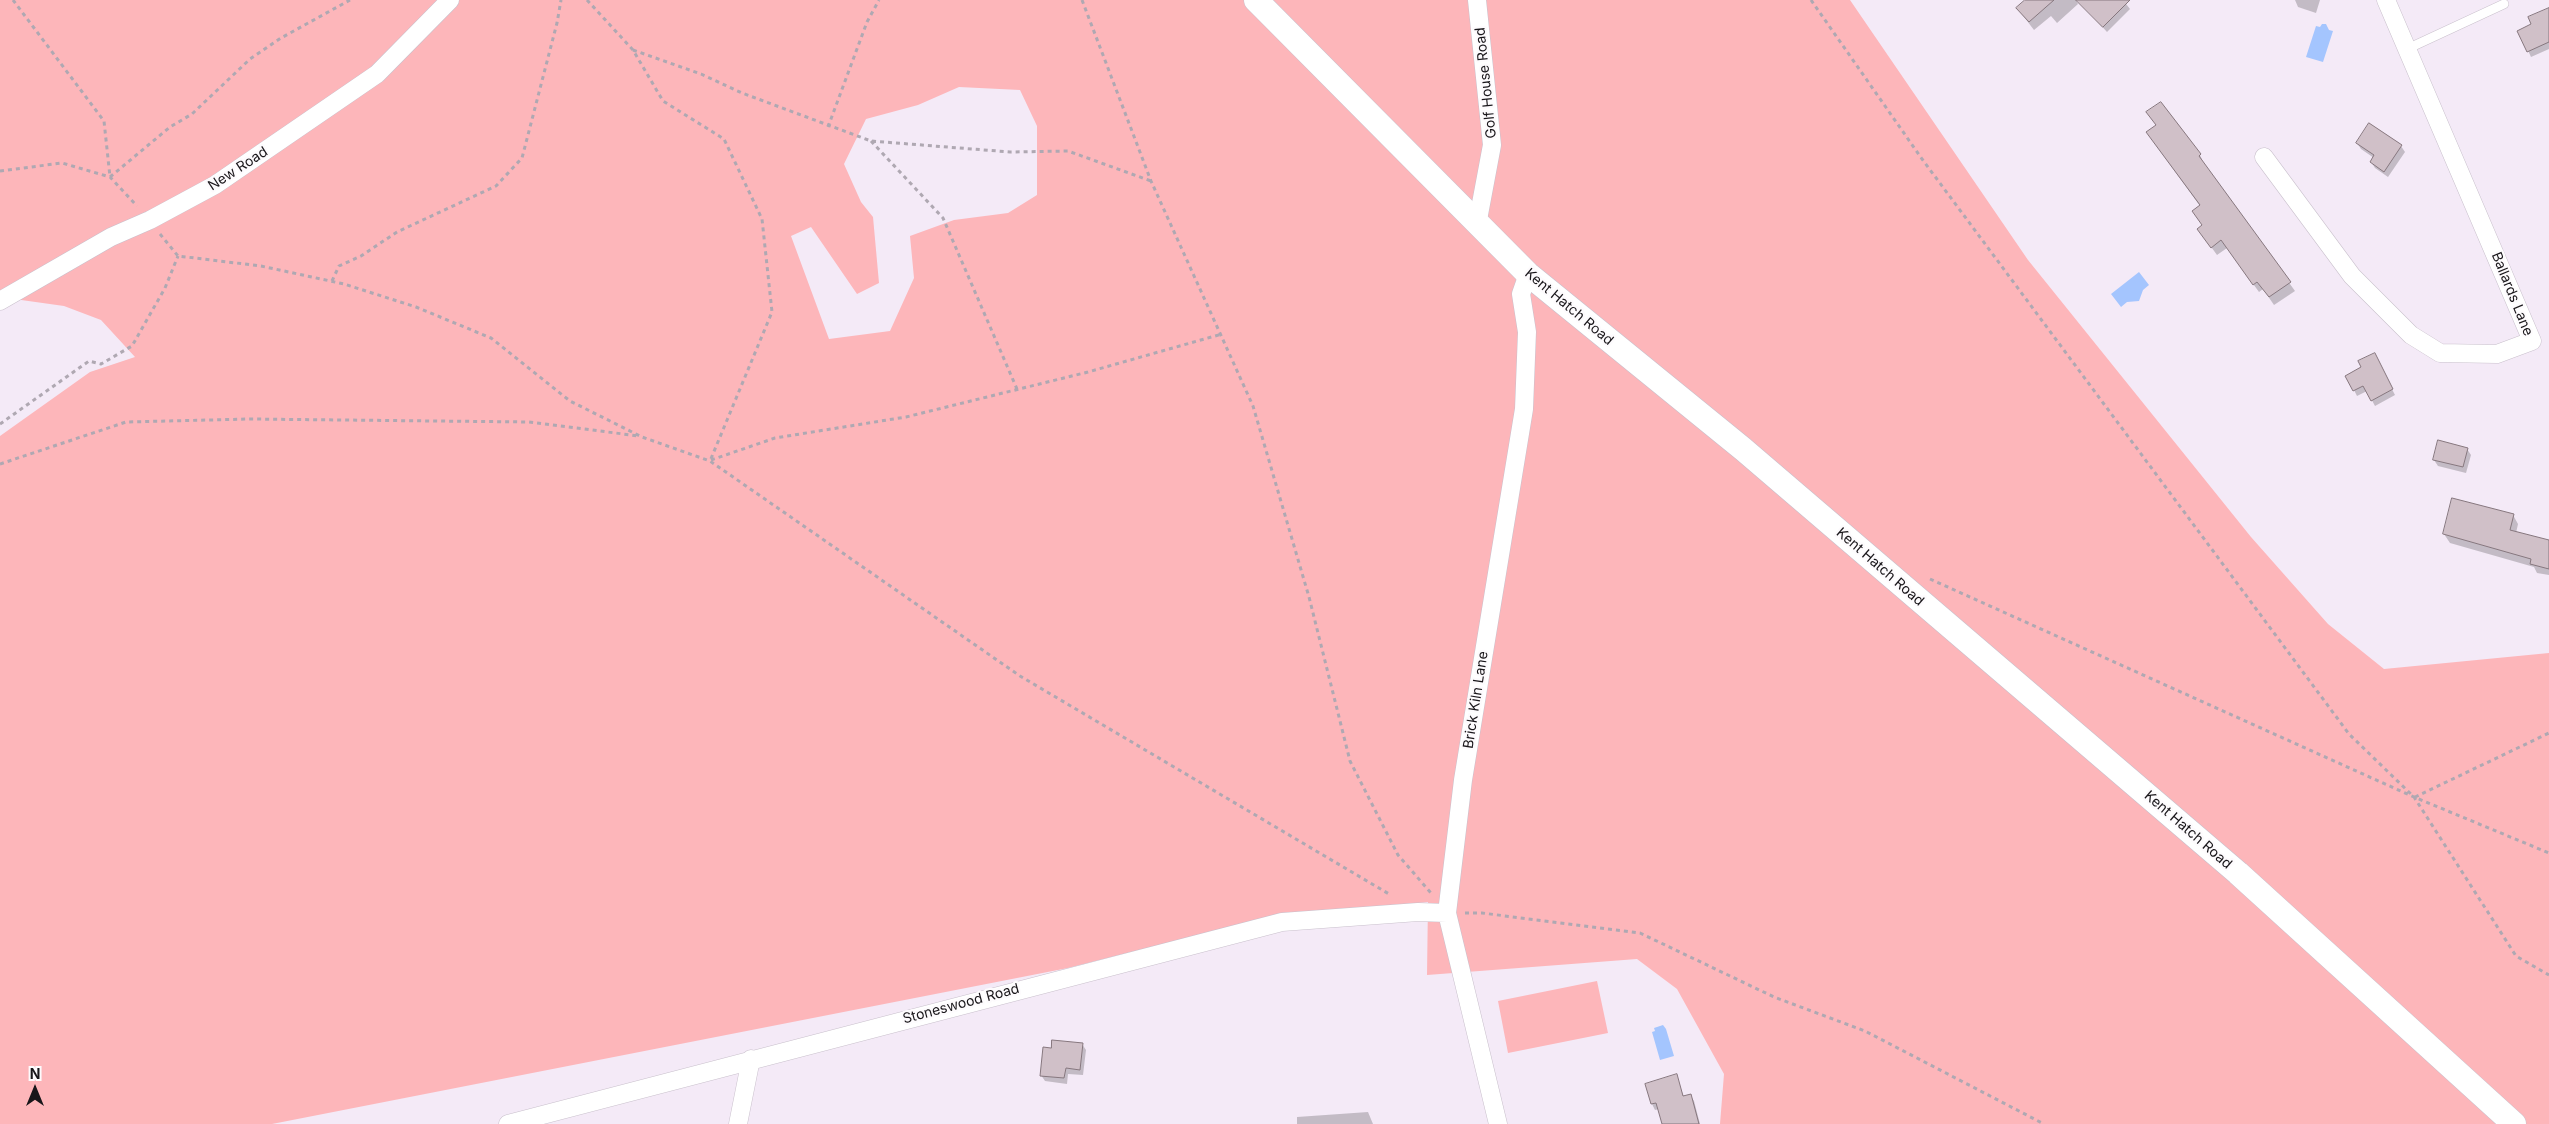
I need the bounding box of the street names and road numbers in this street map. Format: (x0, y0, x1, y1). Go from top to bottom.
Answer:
street label: Golf House Road (1472, 27, 1500, 139)
street label: New Road (205, 144, 271, 194)
street label: Ballards Lane (2488, 250, 2536, 338)
street label: Kent Hatch Road (1521, 265, 1617, 349)
street label: Kent Hatch Road (1833, 524, 1927, 610)
street label: Brick Kiln Lane (1460, 650, 1492, 750)
street label: Kent Hatch Road (2141, 787, 2235, 873)
street label: Stoneswood Road (901, 980, 1021, 1028)

